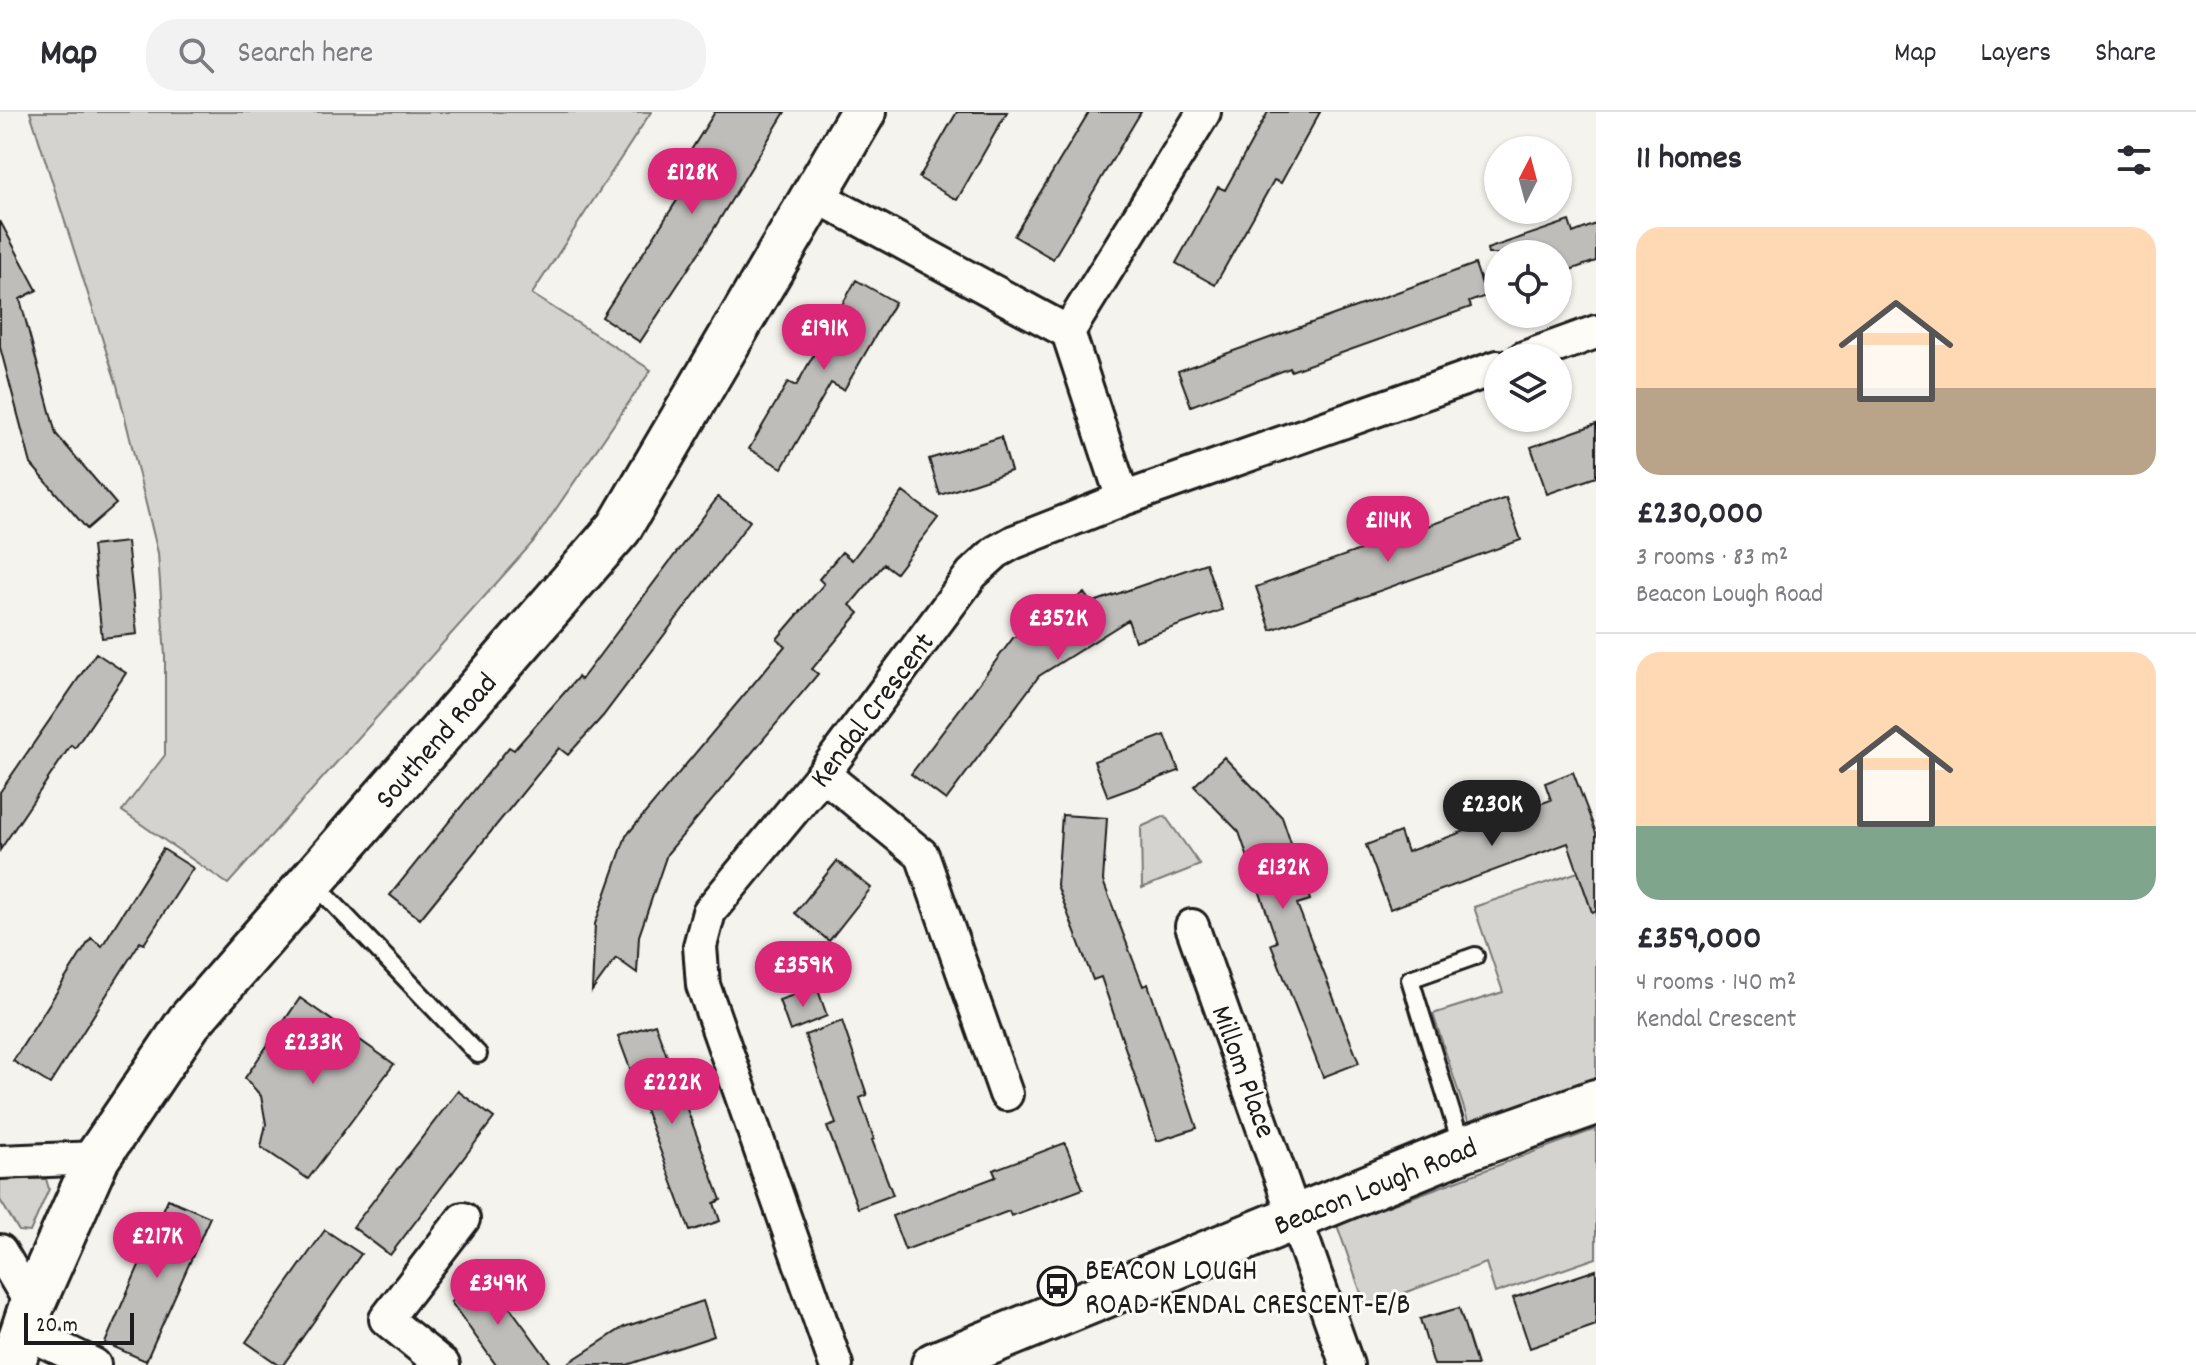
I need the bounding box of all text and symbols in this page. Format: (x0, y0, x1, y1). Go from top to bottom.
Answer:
search box (146, 19, 706, 91)
text: Map (40, 28, 98, 83)
icon: search (174, 33, 218, 77)
text: Search here (238, 34, 373, 77)
text: Map (1894, 35, 1937, 75)
text: Layers (1981, 35, 2051, 75)
text: Share (2095, 35, 2156, 75)
north arrow (1484, 136, 1572, 224)
map controls (1484, 136, 1572, 432)
text: 11 homes (1636, 136, 1742, 185)
icon: filters (2112, 138, 2156, 182)
pin: £128K (636, 148, 748, 216)
text: £128K (666, 155, 718, 192)
button: locate (1484, 240, 1572, 328)
icon: home (1824, 279, 1968, 423)
pin: £191K (768, 304, 880, 372)
text: £191K (800, 311, 848, 348)
button: layers (1484, 344, 1572, 432)
text: £230,000 (1636, 491, 1764, 540)
pin: £114K (1332, 496, 1444, 564)
text: £114K (1364, 503, 1412, 540)
text: 3 rooms · 83 m² (1636, 540, 1788, 577)
text: Beacon Lough Road (1636, 577, 1823, 614)
pin: £352K (1002, 594, 1114, 662)
text: £352K (1028, 601, 1088, 638)
street label: Kendal Crescent (802, 625, 947, 799)
street label: Southend Road (367, 665, 510, 821)
icon: home (1824, 704, 1968, 848)
pin: £230K (1436, 780, 1548, 848)
text: £230K (1461, 787, 1523, 824)
pin: £132K (1227, 843, 1339, 911)
text: £132K (1256, 850, 1310, 887)
text: £359,000 (1636, 916, 1761, 965)
pin: £359K (747, 941, 859, 1009)
text: £359K (773, 948, 833, 985)
text: 4 rooms · 140 m² (1636, 965, 1796, 1002)
street label: Millom Place (1197, 1000, 1285, 1145)
text: Kendal Crescent (1636, 1002, 1796, 1039)
pin: £233K (257, 1018, 369, 1086)
text: £233K (283, 1025, 343, 1062)
pin: £222K (616, 1058, 728, 1126)
text: £222K (642, 1065, 702, 1102)
street label: Beacon Lough Road (1268, 1129, 1485, 1250)
pin: £217K (101, 1212, 213, 1280)
text: £217K (131, 1219, 183, 1256)
place label: BEACON LOUGH ROAD-KENDAL CRESCENT-E/B (1085, 1252, 1410, 1329)
pin: £349K (442, 1259, 554, 1327)
bus stop icon: BEACON LOUGH ROAD-KENDAL CRESCENT-E/B (1036, 1265, 1078, 1307)
text: £349K (468, 1266, 528, 1303)
scale bar (24, 1309, 134, 1345)
text: 20 m (36, 1311, 78, 1342)

